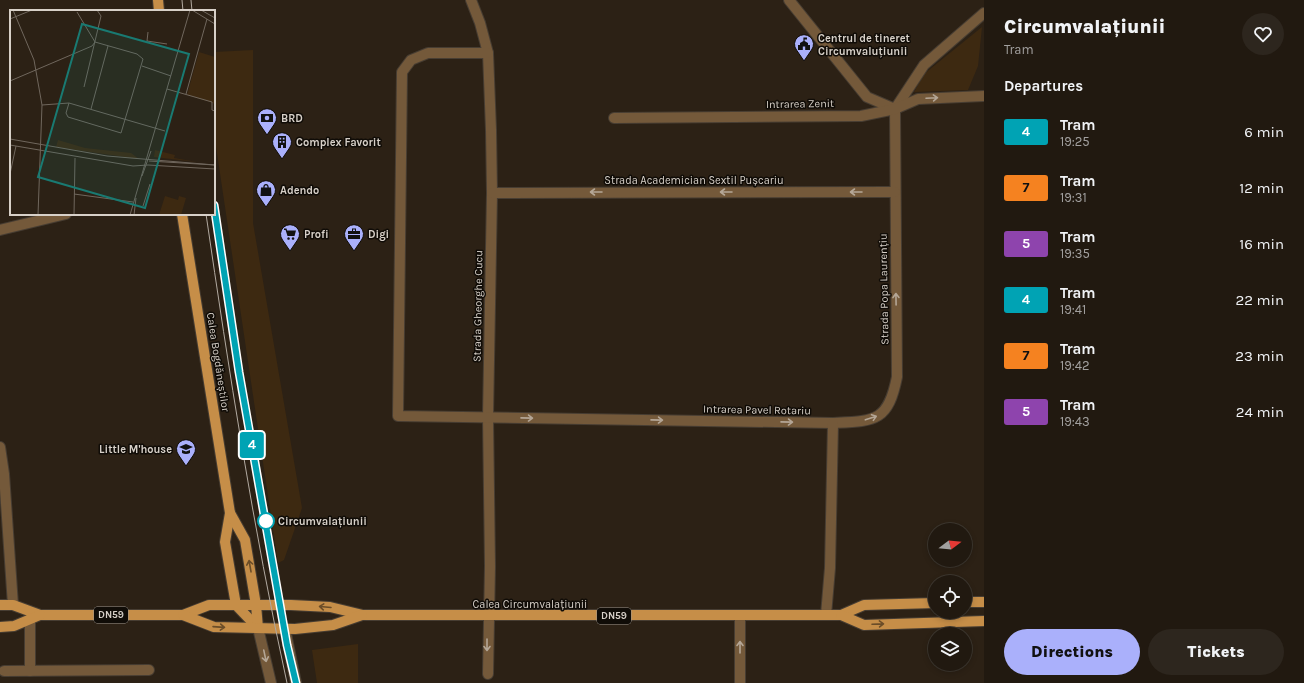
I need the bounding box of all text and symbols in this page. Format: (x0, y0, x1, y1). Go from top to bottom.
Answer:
inset map (10, 10, 215, 215)
button: heart (1242, 13, 1284, 55)
text: Circumvalațiunii (1004, 16, 1165, 38)
place label: Centrul de tineret Circumvaluțiunii (818, 32, 910, 58)
public building icon: Centrul de tineret Circumvaluțiunii (793, 33, 815, 61)
text: Tram (1004, 42, 1034, 57)
text: Departures (1004, 77, 1083, 95)
one-way arrow (925, 95, 938, 102)
street label: Intrarea Zenit (766, 97, 834, 111)
bank icon: BRD (256, 107, 278, 135)
place label: BRD (281, 112, 303, 125)
text: Tram (1060, 116, 1096, 134)
text: 4 (1022, 123, 1030, 140)
text: 6 min (1244, 123, 1284, 141)
building icon: Complex Favorit (271, 131, 293, 159)
text: 19:25 (1060, 134, 1090, 149)
place label: Complex Favorit (296, 136, 381, 149)
text: Tram (1060, 172, 1096, 190)
street label: Strada Academician Sextil Pușcariu (604, 174, 784, 187)
shop icon: Adendo (255, 179, 277, 207)
text: 7 (1023, 179, 1029, 196)
text: 12 min (1239, 179, 1284, 197)
place label: Adendo (280, 184, 319, 197)
one-way arrow (590, 188, 603, 196)
one-way arrow (720, 188, 733, 196)
one-way arrow (850, 188, 863, 196)
text: 19:31 (1060, 190, 1087, 205)
supermarket icon: Profi (279, 223, 301, 251)
office icon: Digi (343, 223, 365, 251)
place label: Profi (304, 228, 329, 241)
place label: Digi (368, 228, 389, 241)
text: Tram (1060, 228, 1096, 246)
street label: Strada Popa Laurențiu (877, 233, 891, 345)
text: 5 (1022, 235, 1030, 252)
text: 16 min (1239, 235, 1284, 253)
text: 19:35 (1060, 246, 1090, 261)
street label: Strada Gheorghe Cucu (471, 250, 485, 362)
text: Tram (1060, 284, 1096, 302)
text: 4 (1022, 291, 1030, 308)
text: 22 min (1235, 291, 1284, 309)
one-way arrow (892, 293, 900, 306)
text: 19:41 (1060, 302, 1086, 317)
street label: Calea Bogdăneștilor (204, 311, 232, 413)
text: Tram (1060, 340, 1096, 358)
text: 7 (1023, 347, 1029, 364)
text: 23 min (1235, 347, 1284, 365)
text: 19:42 (1060, 358, 1090, 373)
text: Tram (1060, 396, 1096, 414)
street label: Intrarea Pavel Rotariu (703, 403, 811, 417)
text: 5 (1022, 403, 1030, 420)
text: 24 min (1236, 403, 1284, 421)
one-way arrow (520, 414, 533, 422)
one-way arrow (865, 414, 878, 421)
text: 19:43 (1060, 414, 1090, 429)
one-way arrow (650, 416, 663, 424)
one-way arrow (780, 418, 793, 426)
line badge: 4 (239, 432, 265, 458)
text: 4 (248, 436, 256, 453)
school or university icon: Little M'house (175, 438, 197, 466)
place label: Little M'house (99, 443, 172, 456)
marker: Circumvalațiunii (257, 512, 275, 530)
place label: Circumvalațiunii (278, 515, 367, 528)
north arrow (928, 523, 972, 567)
map controls (928, 523, 972, 671)
one-way arrow (245, 560, 253, 573)
button: locate (928, 575, 972, 619)
street label: Calea Circumvalațiunii (473, 598, 587, 611)
one-way arrow (319, 603, 332, 610)
road number: DN59 (94, 607, 128, 623)
road number: DN59 (597, 608, 631, 624)
one-way arrow (871, 621, 884, 628)
one-way arrow (212, 623, 225, 630)
button: layers (928, 627, 972, 671)
button: Directions (1004, 629, 1140, 675)
button: Tickets (1148, 629, 1284, 675)
one-way arrow (483, 638, 491, 651)
one-way arrow (736, 641, 744, 654)
one-way arrow (261, 649, 269, 662)

